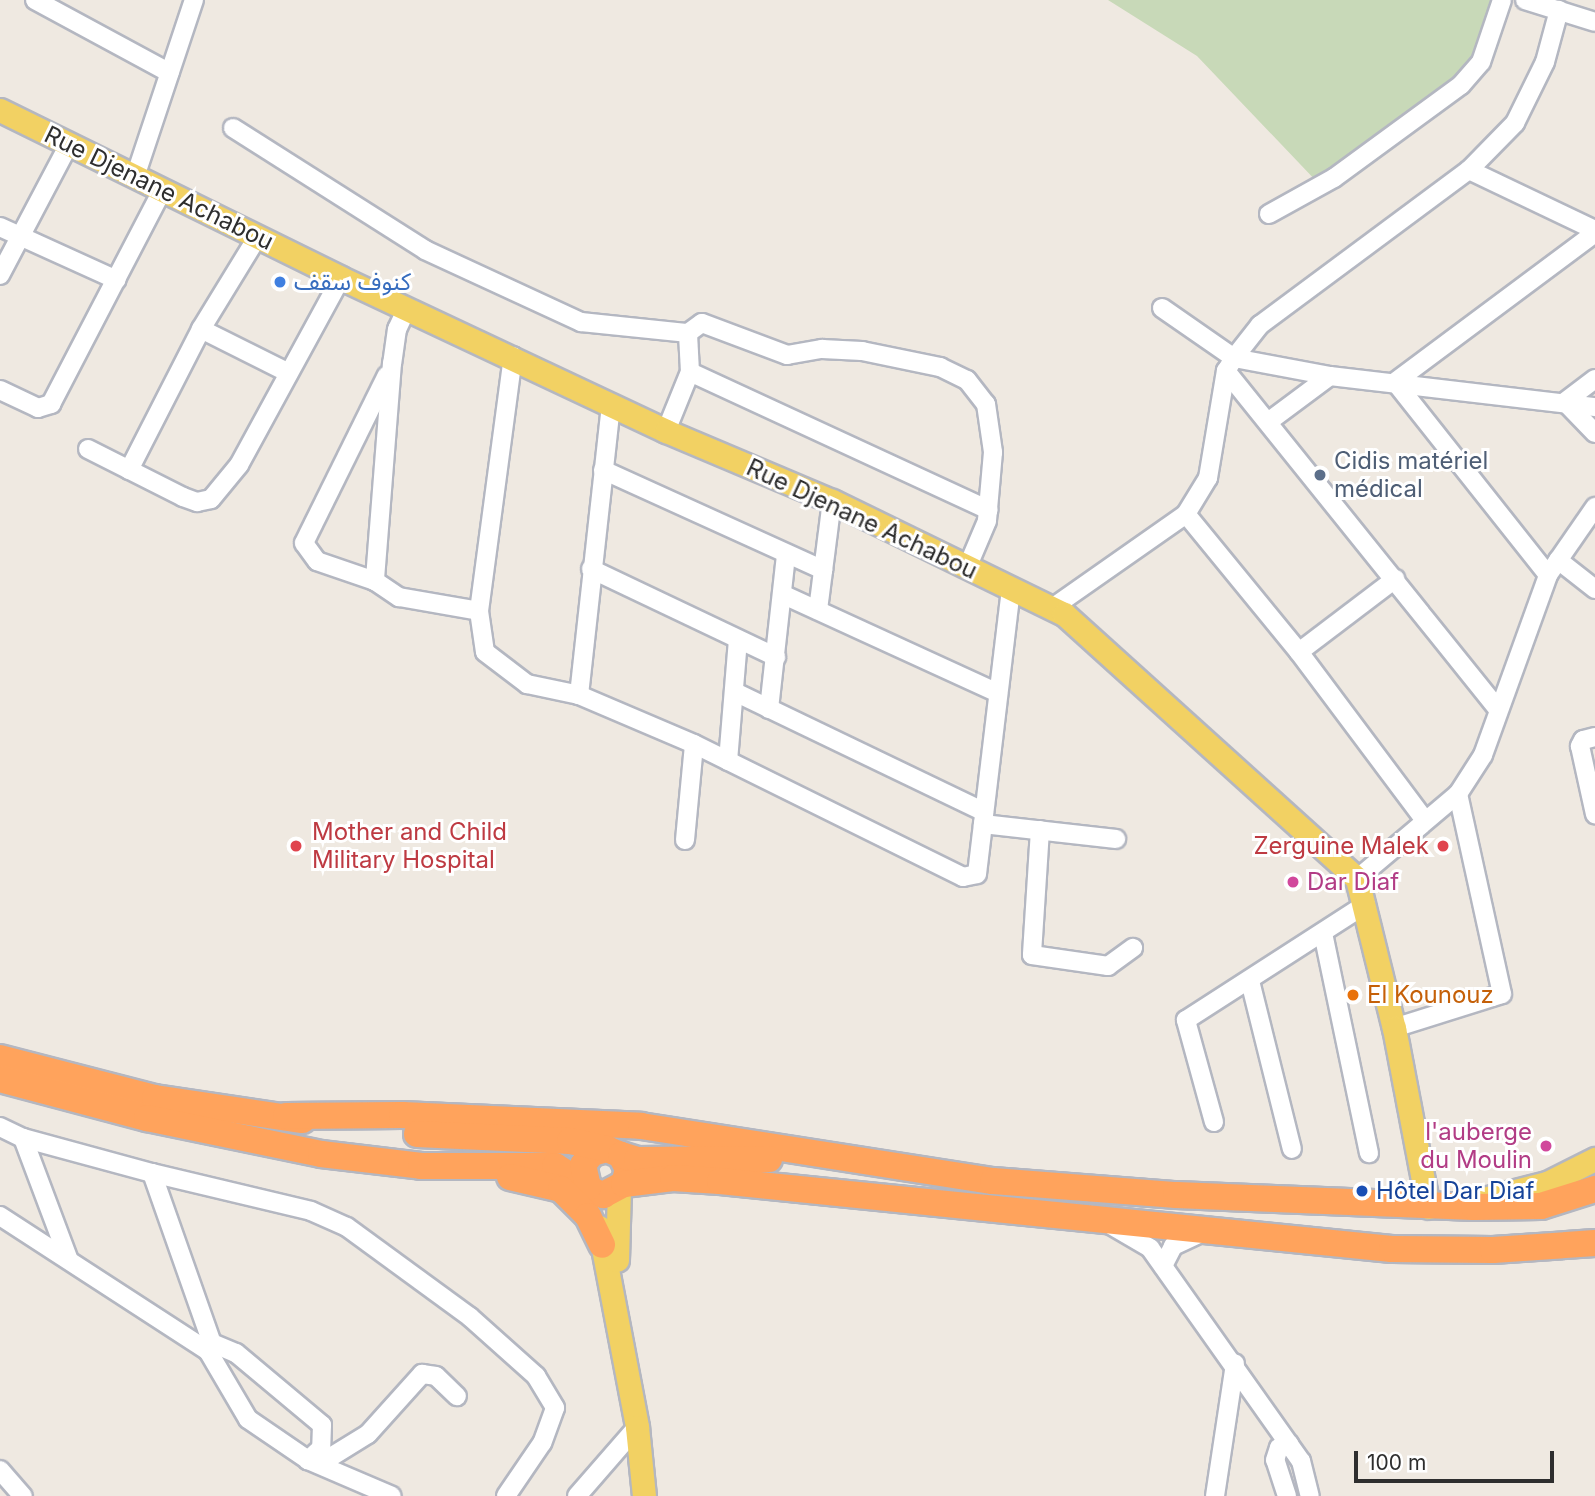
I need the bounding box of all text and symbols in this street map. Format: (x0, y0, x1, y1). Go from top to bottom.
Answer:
street label: Rue Djenane Achabou (40, 120, 278, 256)
place label: كنوف سقف (294, 268, 411, 296)
marker: كنوف سقف (272, 274, 288, 290)
place label: Cidis matériel médical (1334, 447, 1488, 503)
street label: Rue Djenane Achabou (742, 453, 982, 585)
marker: Cidis matériel médical (1312, 467, 1328, 483)
place label: Mother and Child Military Hospital (312, 818, 507, 874)
place label: Zerguine Malek (1254, 832, 1429, 860)
marker: Mother and Child Military Hospital (286, 836, 306, 856)
marker: Zerguine Malek (1435, 838, 1451, 854)
place label: Dar Diaf (1307, 868, 1399, 896)
marker: Dar Diaf (1285, 874, 1301, 890)
place label: El Kounouz (1367, 981, 1494, 1009)
marker: El Kounouz (1345, 987, 1361, 1003)
place label: l'auberge du Moulin (1420, 1118, 1532, 1174)
marker: l'auberge du Moulin (1538, 1138, 1554, 1154)
place label: Hôtel Dar Diaf (1376, 1177, 1534, 1205)
marker: Hôtel Dar Diaf (1354, 1183, 1370, 1199)
scale bar (1357, 1436, 1556, 1480)
text: 100 m (1367, 1450, 1426, 1475)

